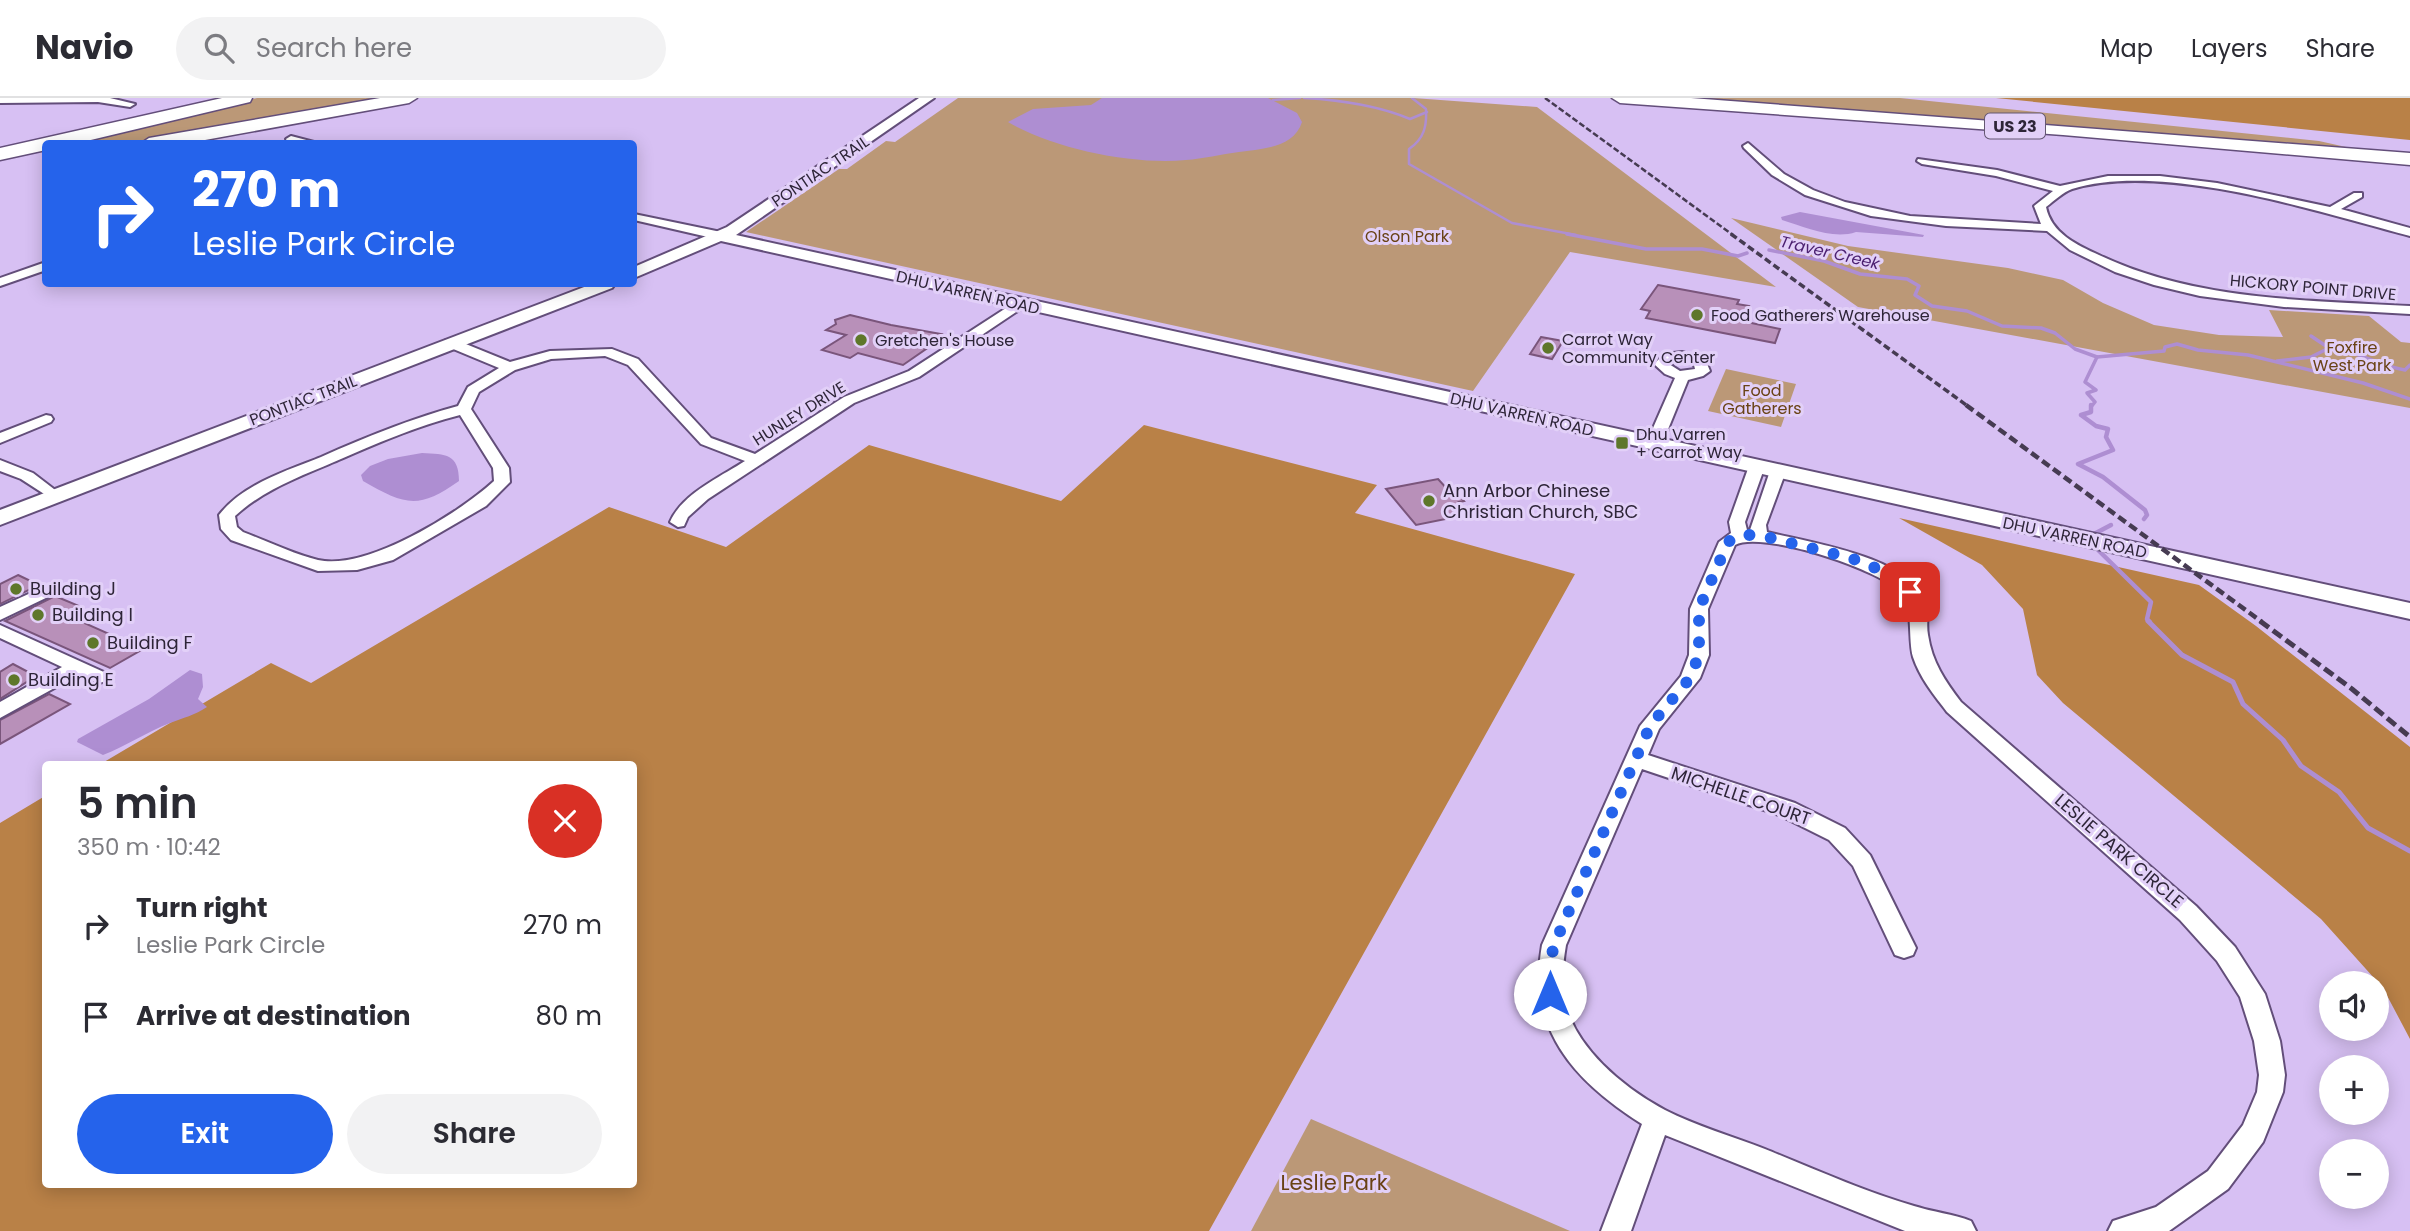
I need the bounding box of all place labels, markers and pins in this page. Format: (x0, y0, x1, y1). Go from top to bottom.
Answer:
place label: Food Gatherers Warehouse (1711, 304, 1930, 327)
marker: Food Gatherers Warehouse (1689, 307, 1705, 323)
place label: Carrot Way Community Center (1562, 328, 1715, 369)
place label: Gretchen's House (875, 329, 1014, 352)
marker: Gretchen's House (853, 332, 869, 348)
marker: Carrot Way Community Center (1540, 340, 1556, 356)
place label: Dhu Varren + Carrot Way (1636, 423, 1742, 464)
marker: Dhu Varren + Carrot Way (1614, 435, 1630, 451)
place label: Ann Arbor Chinese Christian Church, SBC (1443, 478, 1638, 524)
marker: Ann Arbor Chinese Christian Church, SBC (1421, 493, 1437, 509)
pin (1880, 562, 1940, 622)
place label: Building J (30, 576, 116, 601)
marker: Building J (8, 581, 24, 597)
place label: Building I (52, 602, 133, 627)
marker: Building I (30, 607, 46, 623)
place label: Building F (107, 630, 193, 655)
marker: Building F (85, 635, 101, 651)
place label: Building E (28, 667, 114, 692)
marker: Building E (6, 672, 22, 688)

